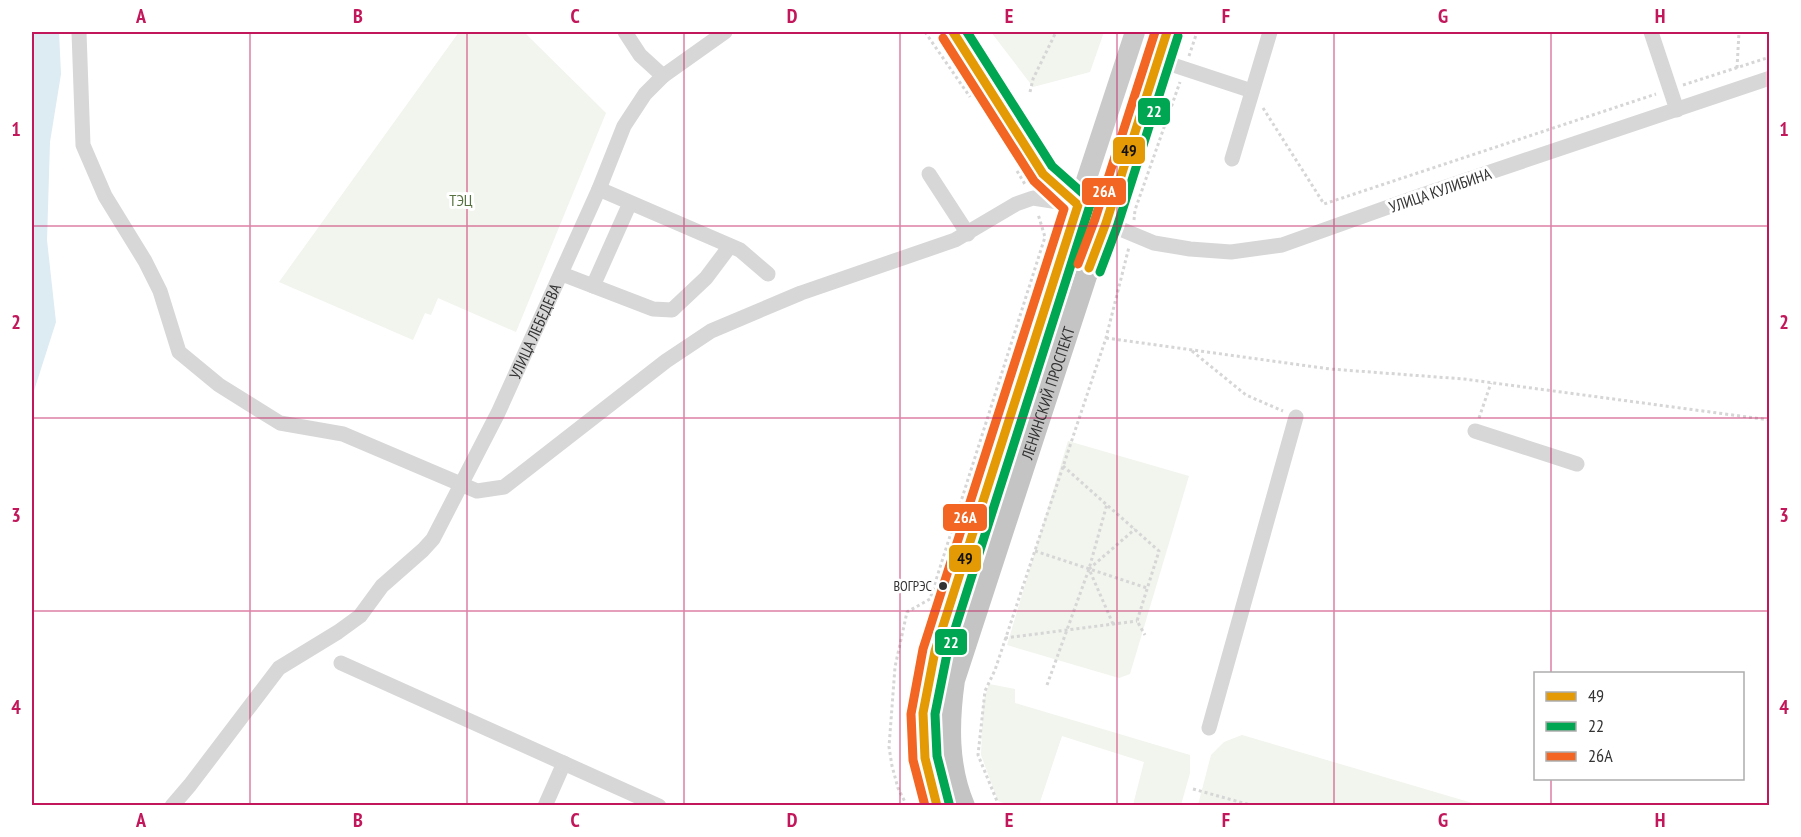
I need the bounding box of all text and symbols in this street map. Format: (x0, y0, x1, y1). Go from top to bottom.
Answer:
text: A (135, 3, 147, 29)
text: B (353, 3, 363, 29)
text: C (570, 3, 580, 29)
text: D (787, 3, 798, 29)
text: E (1005, 3, 1013, 29)
text: F (1222, 3, 1230, 29)
text: G (1438, 3, 1448, 29)
text: H (1655, 3, 1665, 29)
line badge: 22 (1137, 97, 1171, 126)
text: 22 (1146, 101, 1162, 121)
text: 1 (11, 116, 21, 142)
text: 1 (1779, 116, 1789, 142)
line badge: 49 (1112, 136, 1146, 165)
text: 49 (1121, 140, 1137, 160)
street label: УЛИЦА КУЛИБИНА (1386, 163, 1494, 217)
line badge: 26А (1081, 177, 1127, 206)
text: 26А (1092, 181, 1117, 201)
park label: ТЭЦ (449, 190, 473, 210)
street label: УЛИЦА ЛЕБЕДЕВА (505, 280, 565, 382)
text: 2 (11, 309, 21, 335)
text: 2 (1779, 309, 1789, 335)
street label: ЛЕНИНСКИЙ ПРОСПЕКТ (1016, 324, 1079, 463)
text: 3 (11, 502, 21, 528)
text: 3 (1779, 502, 1789, 528)
line badge: 26А (942, 503, 988, 532)
text: 26А (953, 507, 978, 527)
line badge: 49 (948, 544, 982, 573)
text: 49 (957, 548, 973, 568)
place label: ВОГРЭС (893, 577, 933, 595)
marker: ВОГРЭС (937, 580, 949, 592)
line badge: 22 (934, 628, 968, 656)
text: 22 (943, 632, 959, 652)
legend (1534, 672, 1744, 780)
text: 49 (1588, 684, 1604, 707)
text: 4 (11, 694, 21, 720)
text: 4 (1779, 694, 1789, 720)
text: 22 (1588, 714, 1604, 737)
text: 26А (1588, 744, 1613, 767)
text: A (135, 807, 147, 833)
text: B (353, 807, 363, 833)
text: C (570, 807, 580, 833)
text: D (787, 807, 798, 833)
text: E (1005, 807, 1013, 833)
text: F (1222, 807, 1230, 833)
text: G (1438, 807, 1448, 833)
text: H (1655, 807, 1665, 833)

